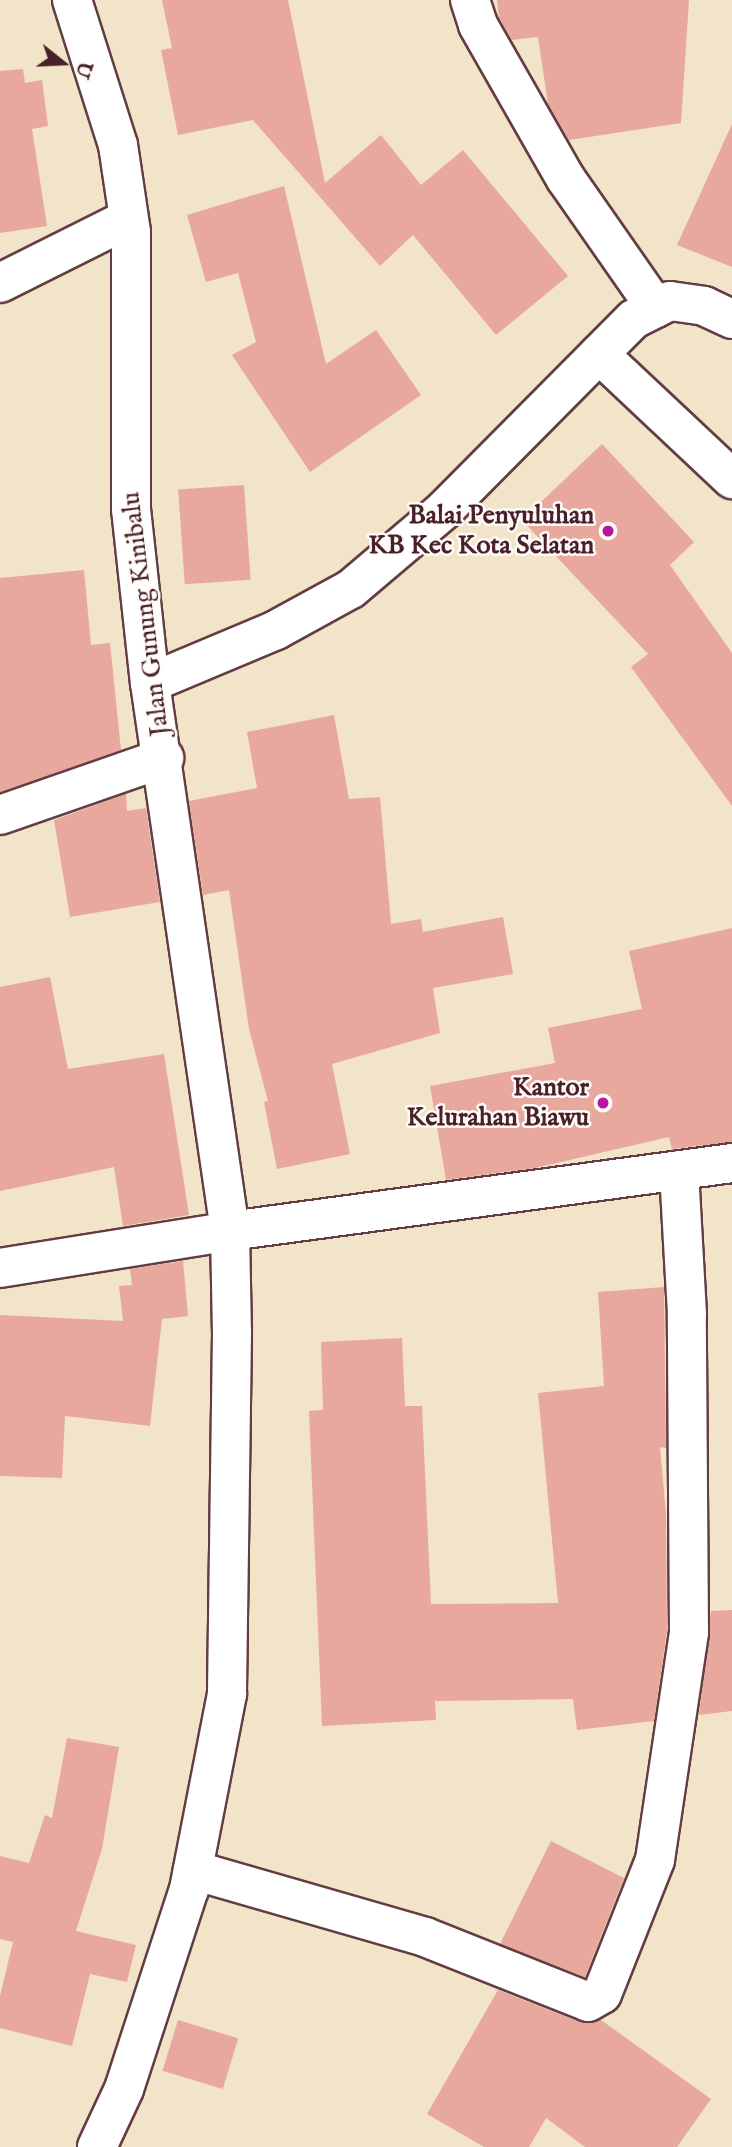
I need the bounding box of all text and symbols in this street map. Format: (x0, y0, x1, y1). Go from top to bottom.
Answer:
north arrow (28, 28, 98, 98)
text: U (69, 58, 97, 81)
street label: Jalan Gunung Kinibalu (116, 490, 176, 738)
place label: Balai Penyuluhan KB Kec Kota Selatan (369, 500, 594, 562)
marker: Balai Penyuluhan KB Kec Kota Selatan (600, 523, 616, 539)
place label: Kantor Kelurahan Biawu (407, 1072, 589, 1134)
marker: Kantor Kelurahan Biawu (595, 1095, 611, 1111)

